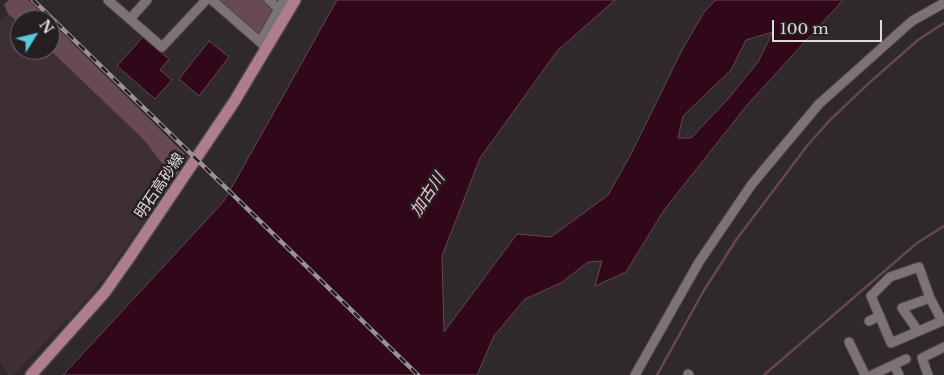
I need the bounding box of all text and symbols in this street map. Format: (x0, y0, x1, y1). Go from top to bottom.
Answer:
north arrow (10, 10, 60, 60)
scale bar (774, 10, 884, 42)
text: N (35, 16, 57, 37)
text: 100 m (780, 19, 829, 38)
street label: 明石高砂線 (132, 150, 188, 222)
water label: 加古川 (407, 170, 449, 220)

